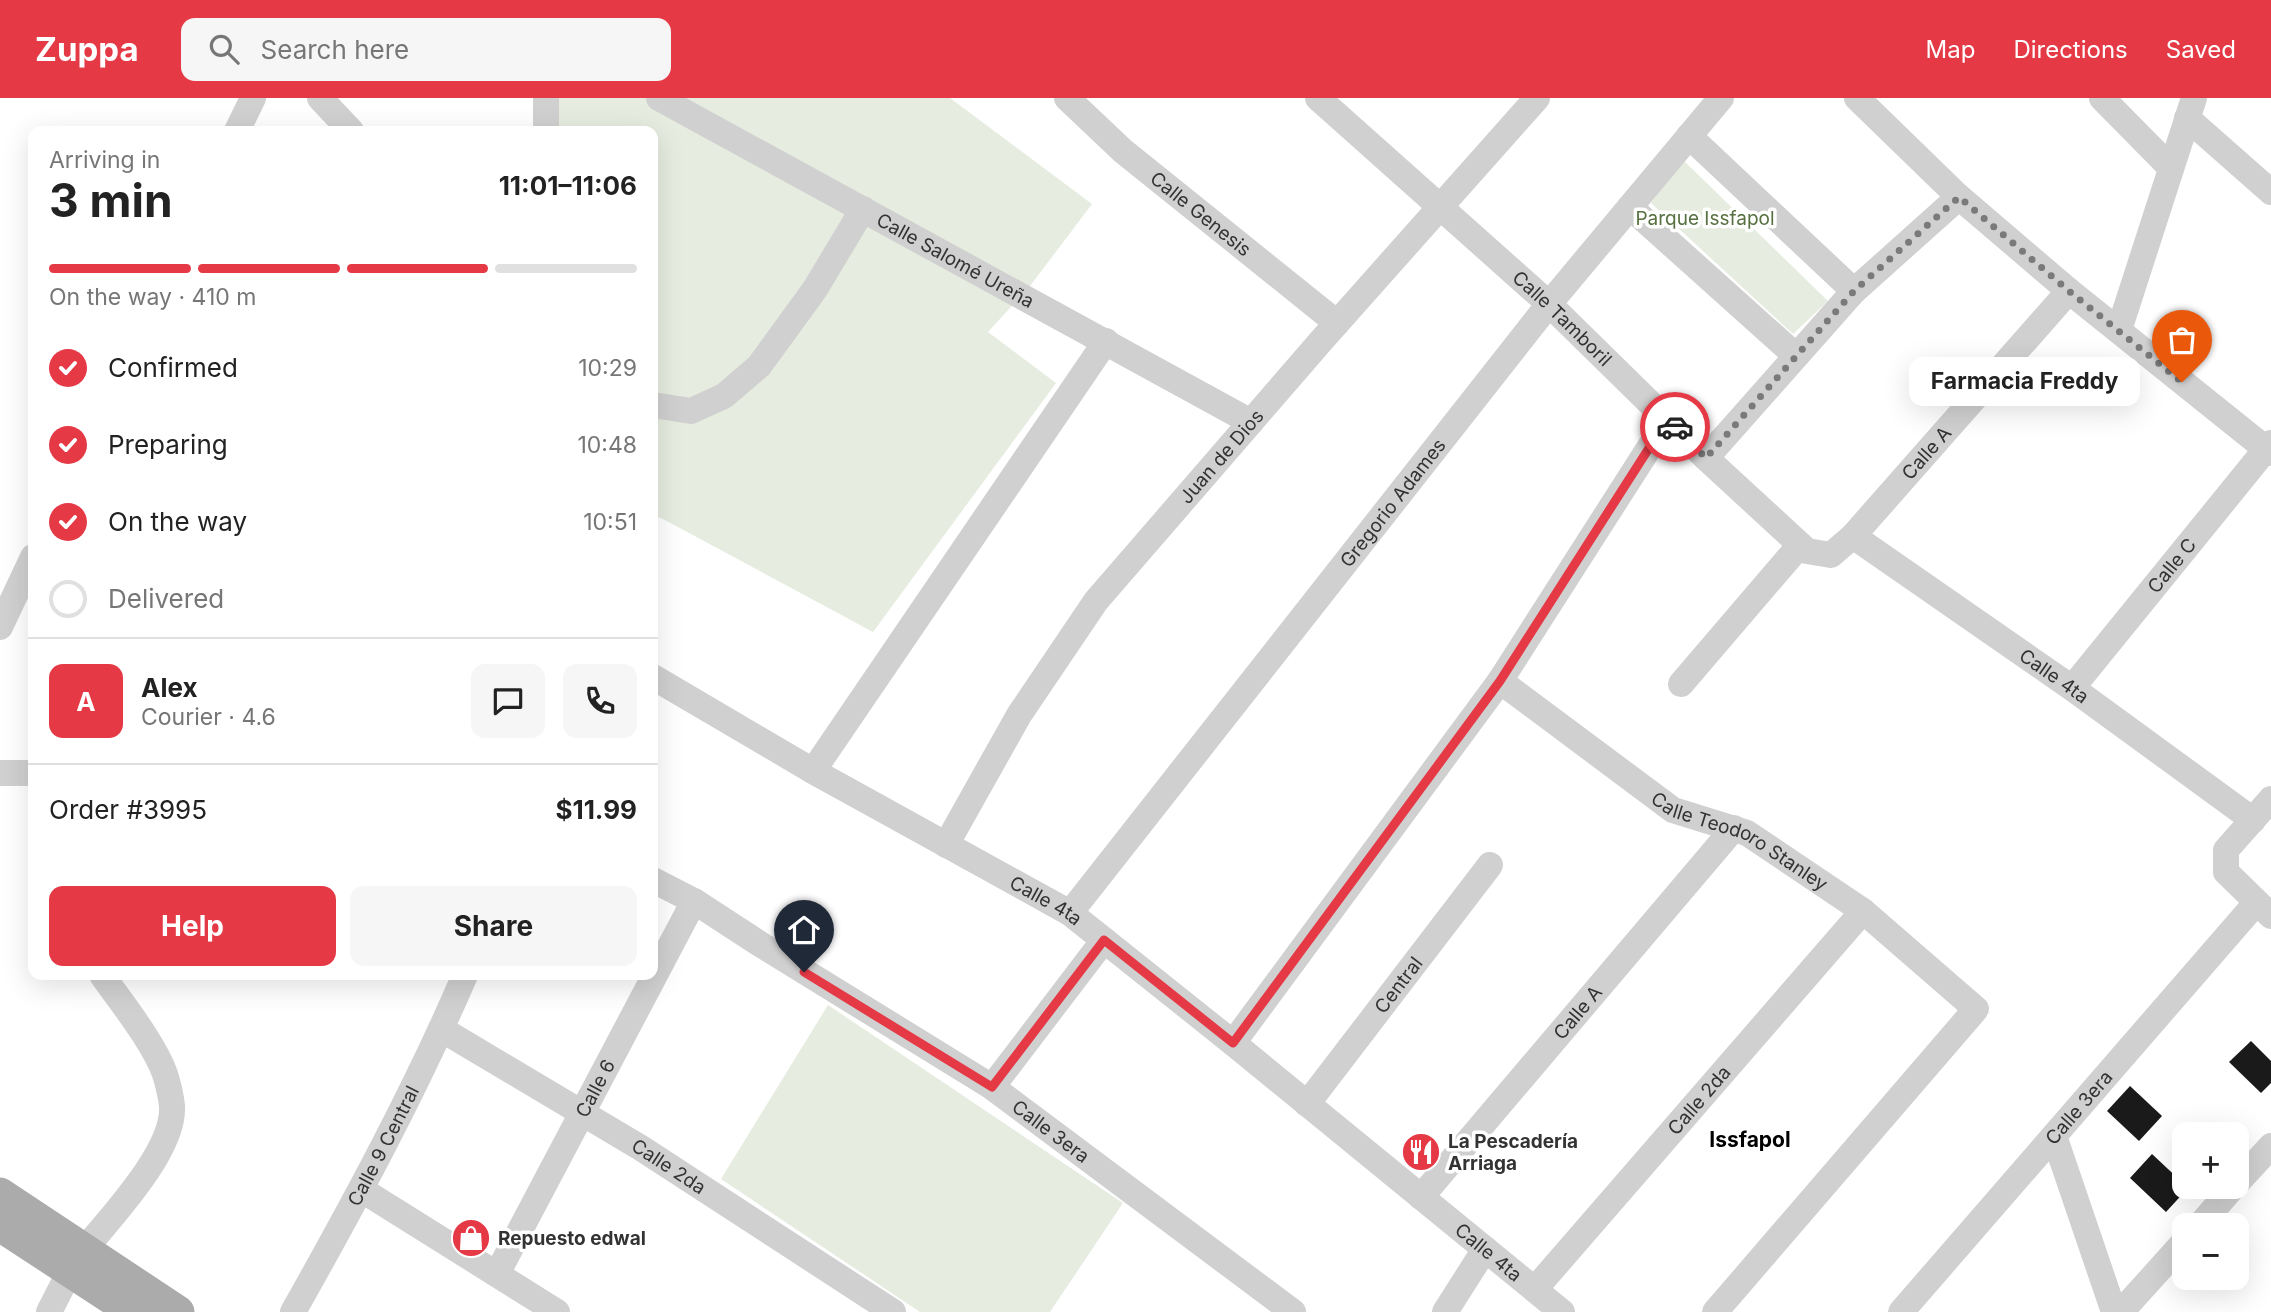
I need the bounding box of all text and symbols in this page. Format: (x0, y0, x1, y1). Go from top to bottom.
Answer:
search box (181, 18, 671, 81)
text: Zuppa (35, 29, 139, 69)
icon: search (205, 30, 243, 68)
text: Search here (261, 34, 409, 65)
text: Map (1926, 35, 1975, 64)
text: Directions (2013, 35, 2128, 64)
text: Saved (2166, 35, 2236, 64)
text: Arriving in (49, 146, 160, 174)
street label: Calle Genesis (1146, 167, 1255, 261)
text: 11:01–11:06 (499, 170, 637, 201)
text: 3 min (49, 172, 173, 228)
park label: Parque Issfapol (1635, 207, 1775, 230)
street label: Calle Salomé Ureña (872, 208, 1038, 313)
street label: Calle Tamboril (1508, 266, 1616, 371)
text: On the way · 410 m (49, 283, 256, 311)
pin (2152, 310, 2212, 382)
icon: bag (2163, 321, 2201, 359)
icon: check (49, 349, 87, 387)
text: Confirmed (108, 352, 238, 383)
text: 10:29 (578, 354, 637, 382)
callout: Farmacia Freddy (1909, 358, 2140, 406)
text: Farmacia Freddy (1931, 367, 2118, 395)
courier (1640, 392, 1710, 462)
street label: Juan de Dios (1175, 405, 1269, 508)
icon: car (1656, 408, 1694, 446)
street label: Calle A (1897, 422, 1956, 485)
icon: check (49, 426, 87, 464)
text: Preparing (108, 429, 228, 460)
text: 10:48 (577, 431, 637, 459)
street label: Gregorio Adames (1335, 434, 1451, 572)
icon: check (49, 503, 87, 541)
text: On the way (108, 506, 247, 537)
text: 10:51 (583, 508, 637, 536)
street label: Calle C (2143, 534, 2201, 598)
text: Delivered (108, 583, 224, 614)
street label: Calle 4ta (2015, 644, 2093, 708)
button: chat (471, 664, 545, 738)
button: phone (563, 664, 637, 738)
text: Alex (141, 672, 198, 703)
text: A (76, 686, 96, 717)
text: Courier · 4.6 (141, 703, 276, 731)
street label: Calle Teodoro Stanley (1647, 787, 1832, 896)
text: Order #3995 (49, 794, 207, 825)
text: $11.99 (555, 794, 637, 825)
street label: Calle 4ta (1006, 871, 1087, 930)
button: Help (49, 886, 336, 966)
button: Share (350, 886, 637, 966)
pin (774, 900, 834, 972)
icon: home (785, 911, 823, 949)
street label: Central (1370, 952, 1427, 1018)
street label: Calle A (1549, 981, 1607, 1044)
street label: Calle 6 (571, 1056, 620, 1121)
street label: Calle 2da (1663, 1061, 1735, 1140)
street label: Calle 3era (2041, 1066, 2117, 1150)
street label: Calle 9 Central (343, 1082, 424, 1210)
street label: Calle 3era (1007, 1095, 1094, 1168)
map controls (2172, 1122, 2249, 1290)
button: + (2172, 1122, 2249, 1199)
district label: Issfapol (1709, 1127, 1791, 1152)
place label: La Pescadería Arriaga (1448, 1130, 1578, 1175)
restaurant icon: La Pescadería Arriaga (1400, 1131, 1442, 1173)
street label: Calle 2da (627, 1134, 710, 1199)
button: − (2172, 1213, 2249, 1290)
shop icon: Repuesto edwal (450, 1217, 492, 1259)
street label: Calle 4ta (1450, 1218, 1526, 1287)
place label: Repuesto edwal (498, 1227, 646, 1250)

